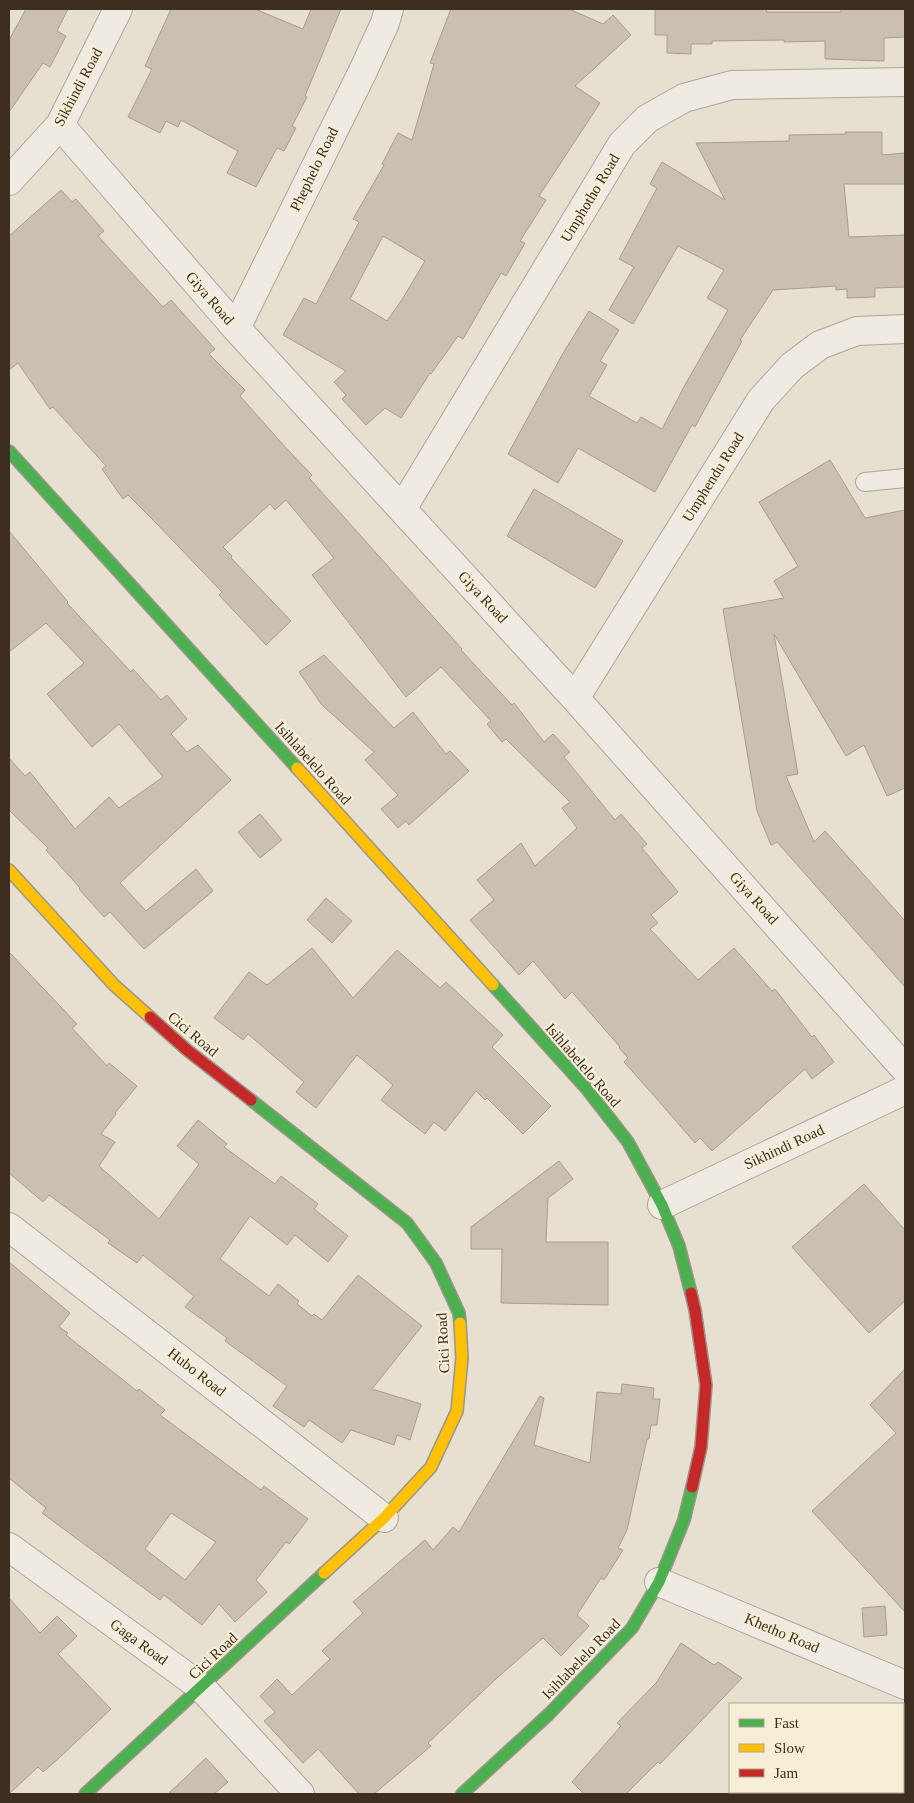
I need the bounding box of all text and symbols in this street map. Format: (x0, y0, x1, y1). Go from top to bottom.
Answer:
street label: Sikhindi Road (51, 45, 106, 129)
street label: Phephelo Road (287, 124, 341, 214)
street label: Umphotho Road (557, 151, 623, 245)
street label: Giya Road (183, 268, 238, 328)
street label: Umphendu Road (679, 429, 747, 525)
street label: Giya Road (455, 568, 511, 626)
street label: Isihlabelelo Road (272, 718, 355, 808)
street label: Giya Road (726, 869, 782, 928)
street label: Cici Road (165, 1008, 222, 1060)
street label: Isihlabelelo Road (542, 1020, 624, 1110)
street label: Sikhindi Road (742, 1121, 827, 1172)
street label: Cici Road (433, 1312, 453, 1374)
street label: Hubo Road (165, 1345, 229, 1400)
street label: Khetho Road (742, 1610, 822, 1656)
street label: Isihlabelelo Road (539, 1615, 624, 1702)
street label: Gaga Road (107, 1616, 171, 1668)
street label: Cici Road (185, 1629, 241, 1682)
legend (729, 1703, 904, 1793)
text: Fast (774, 1715, 800, 1731)
text: Slow (774, 1740, 805, 1756)
text: Jam (774, 1765, 798, 1781)

